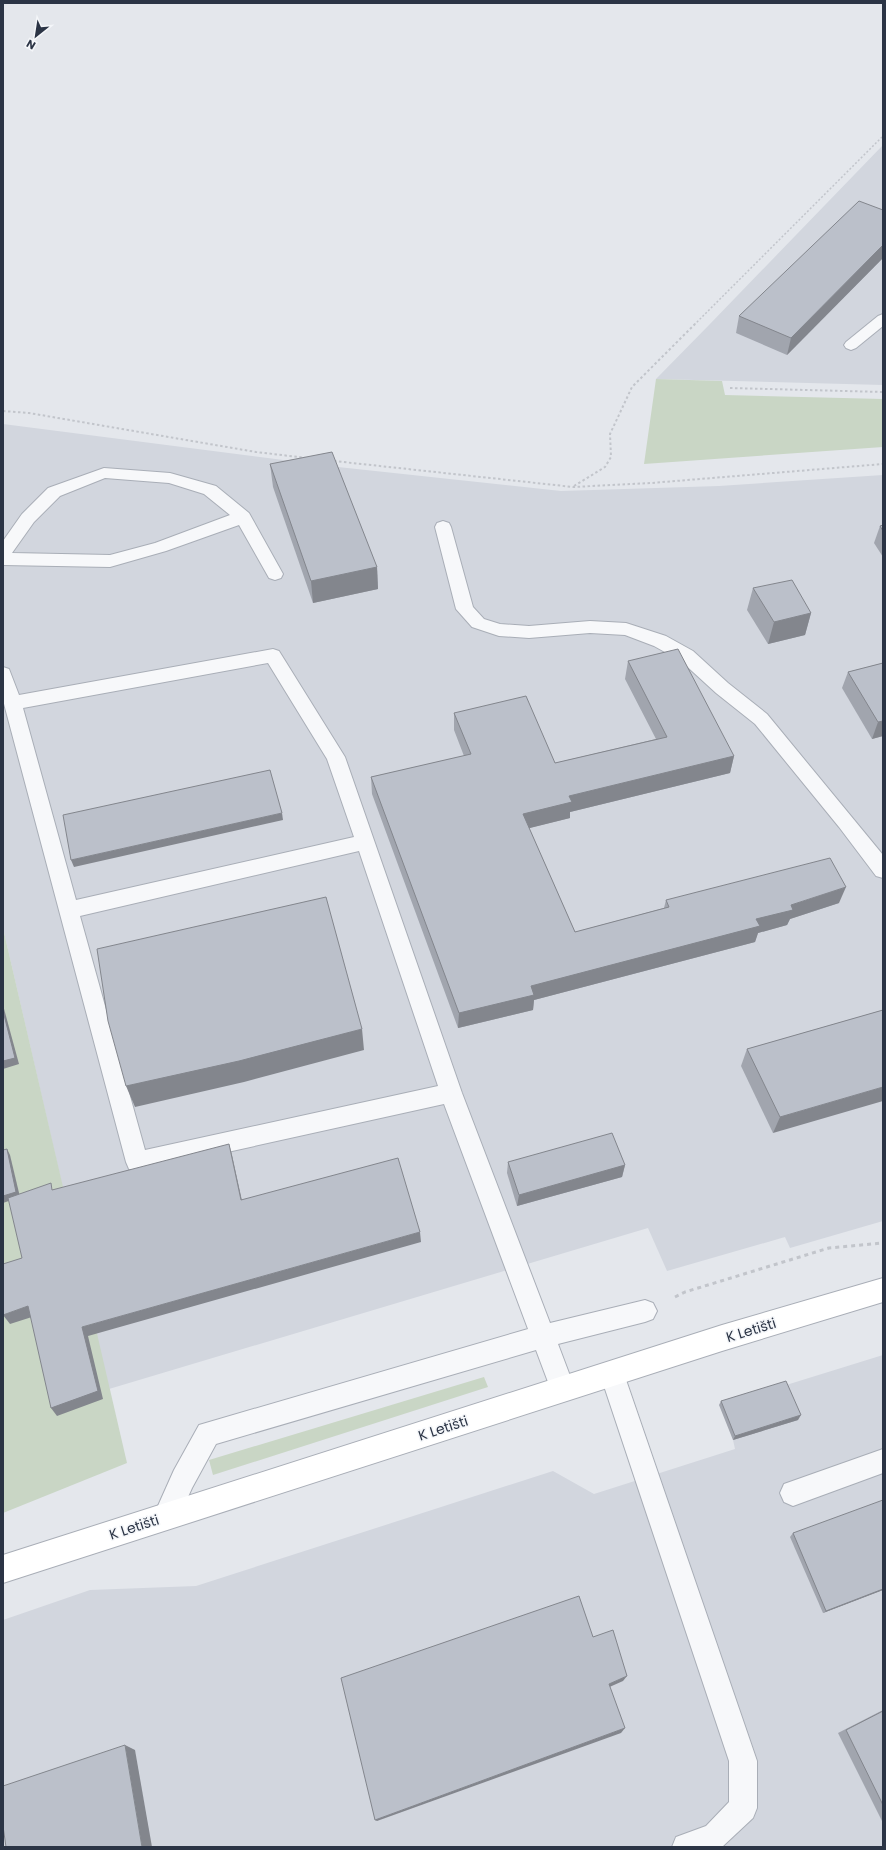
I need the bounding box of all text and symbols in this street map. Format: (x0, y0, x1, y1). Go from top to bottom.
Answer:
north arrow (16, 16, 56, 56)
text: N (23, 36, 39, 54)
street label: K Letišti (724, 1313, 778, 1347)
street label: K Letišti (416, 1411, 470, 1445)
street label: K Letišti (107, 1510, 161, 1544)

